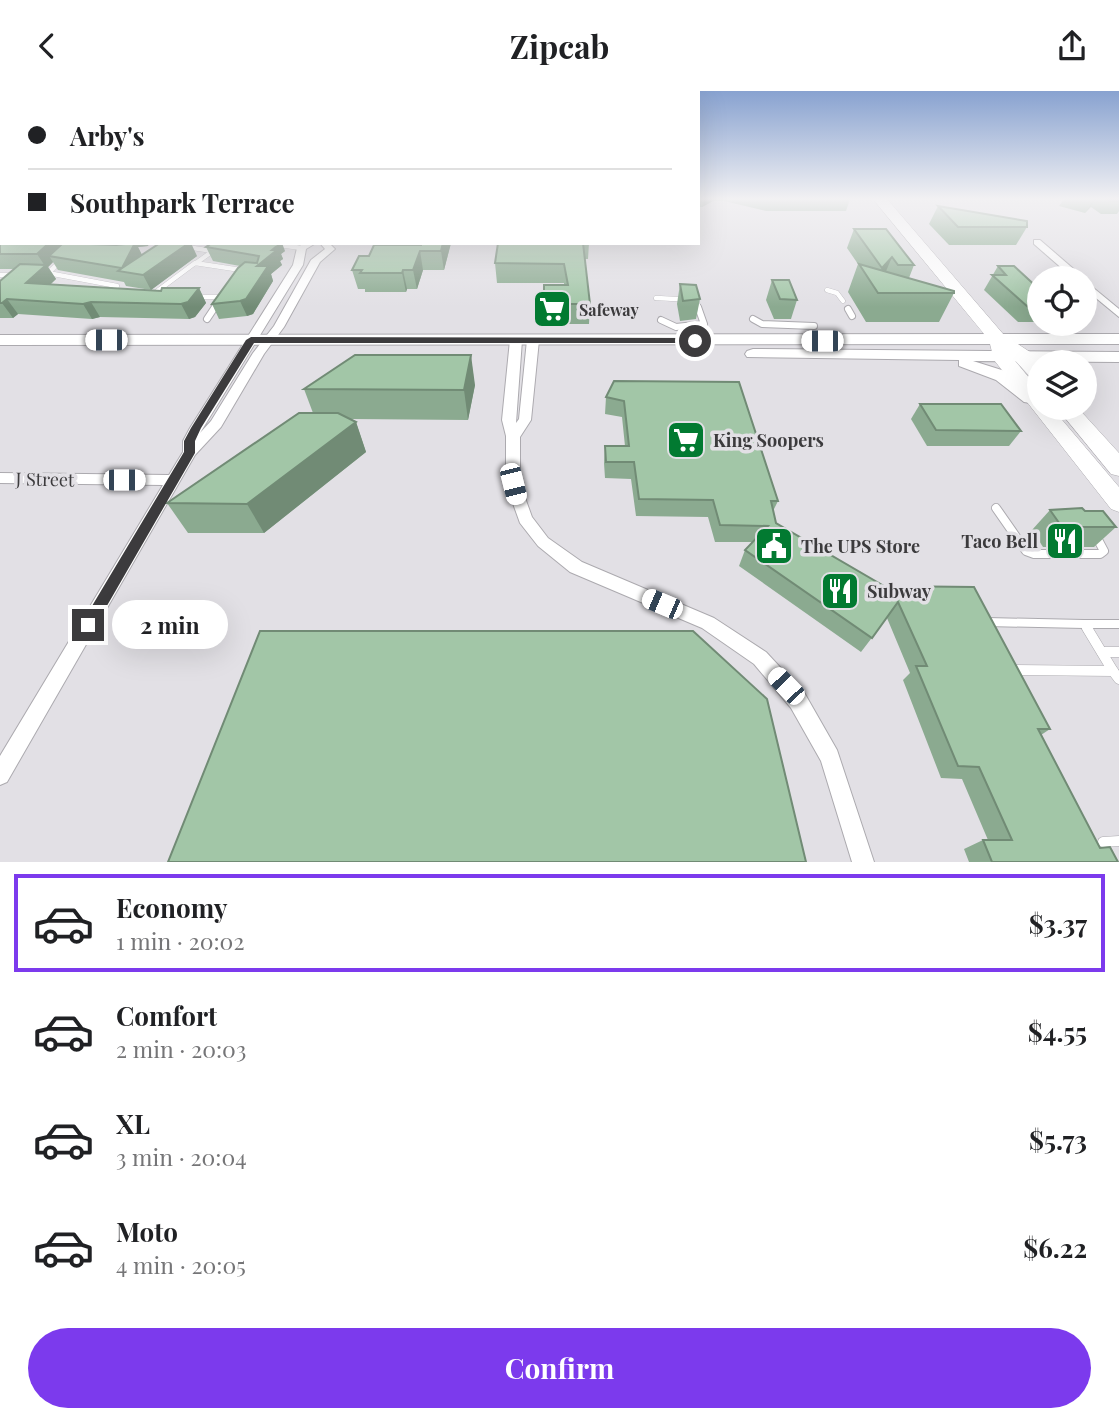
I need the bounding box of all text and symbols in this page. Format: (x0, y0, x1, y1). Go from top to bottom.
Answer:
text: Zipcab (510, 24, 609, 67)
icon: back (28, 27, 66, 65)
icon: share (1053, 27, 1091, 65)
text: Arby's (70, 118, 145, 153)
text: Southpark Terrace (70, 185, 295, 220)
map controls (1027, 266, 1097, 420)
button: locate (1027, 266, 1097, 336)
supermarket icon: Safeway (531, 288, 573, 330)
place label: Safeway (579, 299, 639, 320)
route start (679, 325, 711, 357)
car (86, 330, 128, 351)
car (802, 331, 844, 352)
button: layers (1027, 350, 1097, 420)
supermarket icon: King Soopers (665, 419, 707, 461)
place label: King Soopers (713, 428, 824, 452)
car (498, 461, 529, 507)
street label: J Street (14, 466, 75, 492)
car (104, 470, 146, 491)
restaurant icon: Taco Bell (1044, 520, 1086, 562)
public building icon: The UPS Store (753, 525, 795, 567)
place label: Taco Bell (961, 529, 1038, 553)
place label: The UPS Store (801, 534, 920, 558)
restaurant icon: Subway (819, 570, 861, 612)
place label: Subway (867, 579, 932, 603)
car (639, 586, 686, 622)
callout: 2 min (112, 601, 228, 649)
route end (72, 609, 104, 641)
text: 2 min (140, 609, 200, 640)
car (764, 664, 809, 708)
text: Economy (116, 890, 227, 925)
icon: car (32, 892, 95, 955)
text: $3.37 (1029, 906, 1087, 941)
text: 1 min · 20:02 (116, 925, 244, 956)
text: Comfort (116, 998, 217, 1033)
icon: car (32, 1000, 95, 1063)
text: $4.55 (1028, 1014, 1087, 1049)
text: 2 min · 20:03 (116, 1033, 246, 1064)
text: XL (116, 1106, 150, 1141)
icon: car (32, 1108, 95, 1171)
text: $5.73 (1029, 1122, 1087, 1157)
text: 3 min · 20:04 (116, 1141, 247, 1172)
text: Moto (116, 1214, 178, 1249)
icon: car (32, 1216, 95, 1279)
text: $6.22 (1023, 1230, 1087, 1265)
text: 4 min · 20:05 (116, 1249, 246, 1280)
button: Confirm (28, 1328, 1091, 1408)

